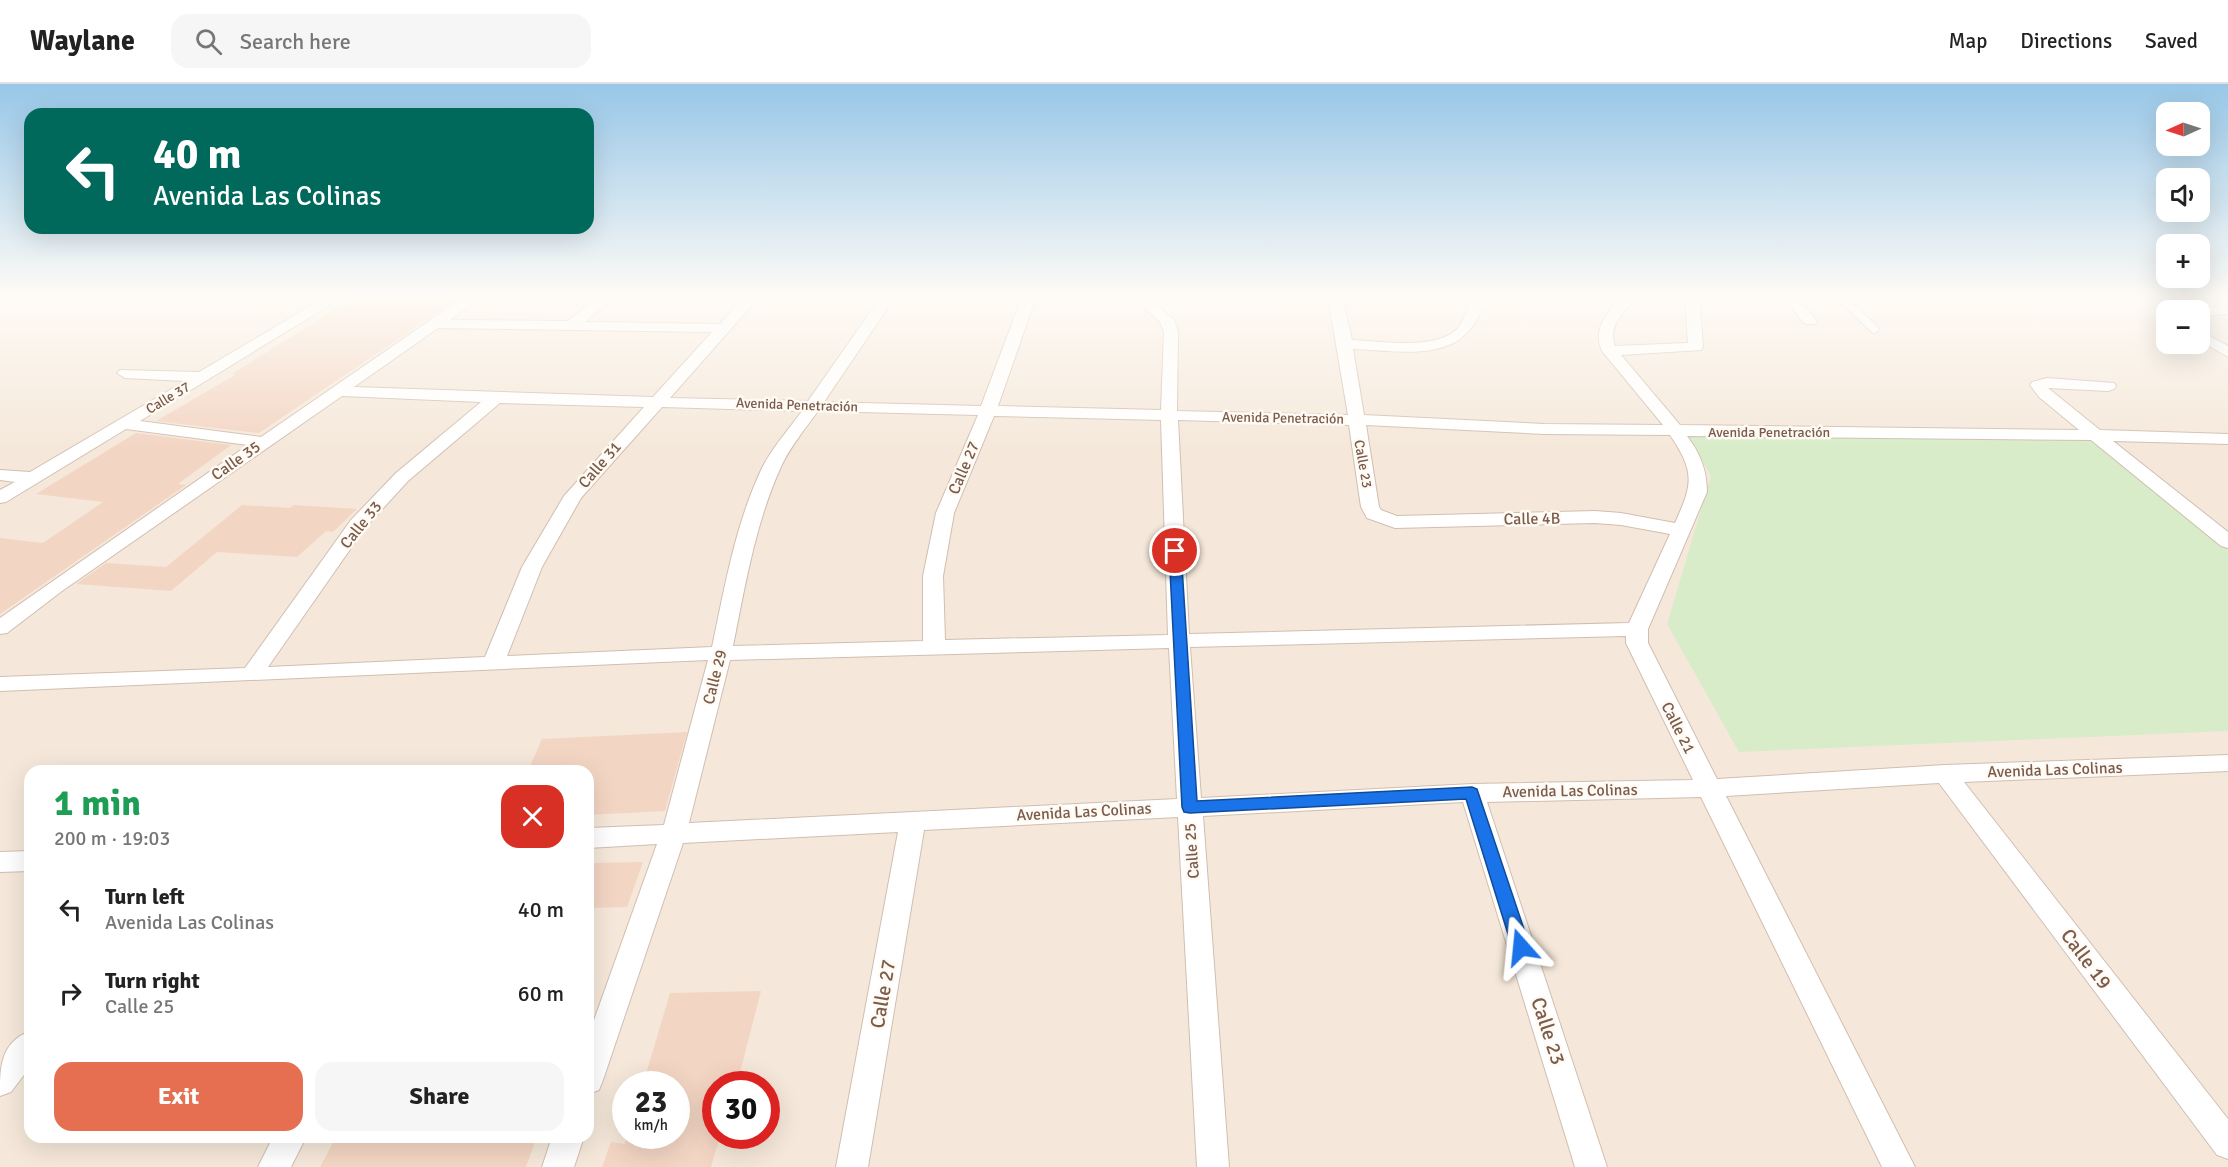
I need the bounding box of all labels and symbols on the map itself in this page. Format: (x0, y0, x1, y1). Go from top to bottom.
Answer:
north arrow (2156, 102, 2210, 156)
street label: Calle 37 (143, 378, 193, 418)
street label: Avenida Penetración (736, 394, 858, 416)
street label: Avenida Penetración (1222, 408, 1344, 428)
street label: Avenida Penetración (1708, 424, 1830, 441)
street label: Calle 35 (208, 437, 264, 485)
street label: Calle 31 (574, 437, 626, 493)
street label: Calle 27 (944, 439, 984, 497)
street label: Calle 23 (1350, 439, 1376, 489)
street label: Calle 33 (336, 497, 386, 553)
street label: Calle 4B (1504, 509, 1560, 529)
pin (1149, 525, 1200, 576)
street label: Calle 29 (699, 648, 731, 706)
street label: Calle 21 (1656, 699, 1700, 757)
street label: Avenida Las Colinas (1987, 758, 2123, 782)
street label: Avenida Las Colinas (1502, 780, 1638, 802)
street label: Avenida Las Colinas (1016, 798, 1152, 826)
street label: Calle 25 (1180, 823, 1204, 879)
position arrow (1489, 915, 1553, 979)
street label: Calle 19 (2055, 924, 2117, 994)
street label: Calle 27 (865, 958, 901, 1030)
street label: Calle 23 (1525, 994, 1571, 1068)
speed limit sign: 30 (702, 1071, 780, 1149)

